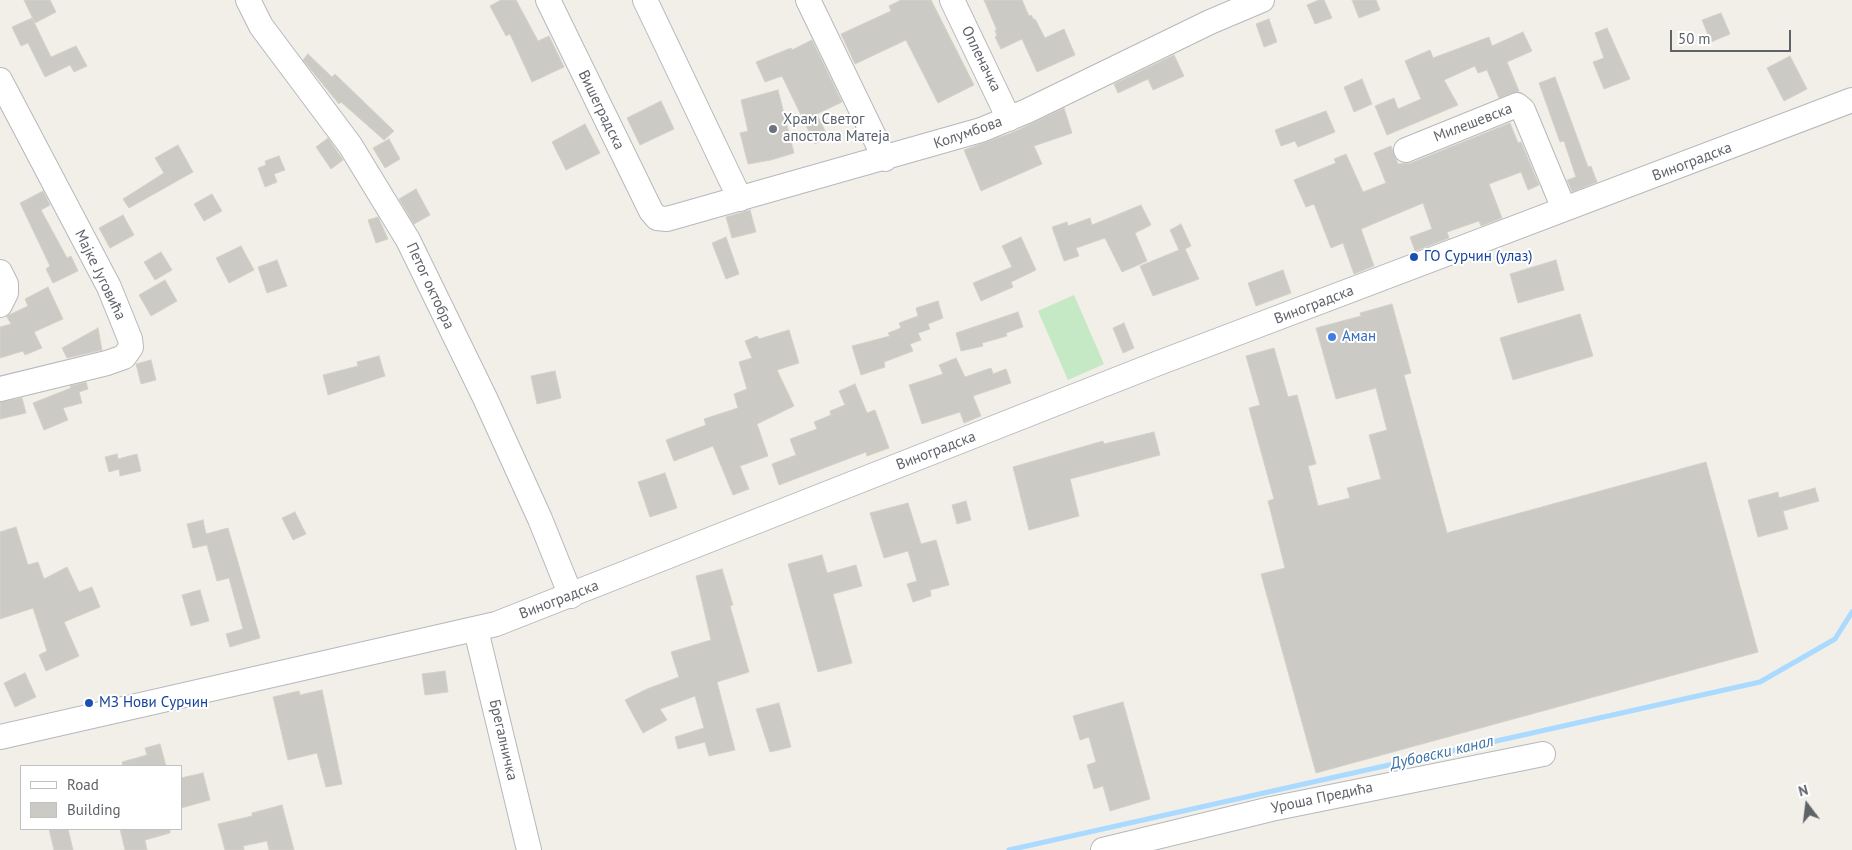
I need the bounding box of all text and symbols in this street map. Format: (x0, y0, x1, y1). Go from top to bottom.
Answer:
scale bar (1672, 20, 1793, 52)
street label: Опленачка (957, 23, 1005, 95)
text: 50 m (1678, 29, 1711, 48)
street label: Вишеградска (574, 67, 628, 153)
street label: Милешевска (1431, 100, 1515, 146)
place label: Храм Светог апостола Матеја (783, 111, 890, 146)
street label: Колумбова (931, 113, 1005, 153)
marker: Храм Светог апостола Матеја (767, 123, 779, 135)
street label: Виноградска (1650, 139, 1734, 185)
street label: Мајке Југовића (70, 227, 130, 323)
street label: Петог октобра (402, 240, 458, 332)
place label: ГО Сурчин (улаз) (1424, 248, 1533, 266)
marker: ГО Сурчин (улаз) (1408, 251, 1420, 263)
street label: Виноградска (1272, 282, 1356, 328)
place label: Аман (1342, 328, 1376, 346)
marker: Аман (1326, 331, 1338, 343)
street label: Виноградска (894, 428, 978, 474)
street label: Виноградска (517, 577, 601, 623)
place label: МЗ Нови Сурчин (99, 694, 208, 712)
marker: МЗ Нови Сурчин (83, 697, 95, 709)
street label: Брегалничка (485, 698, 521, 782)
water label: Дубовски канал (1388, 732, 1496, 774)
legend (20, 765, 182, 830)
text: Road (67, 775, 99, 794)
street label: Уроша Предића (1270, 778, 1374, 818)
north arrow (1782, 780, 1832, 830)
text: N (1796, 781, 1810, 800)
text: Building (67, 800, 121, 819)

